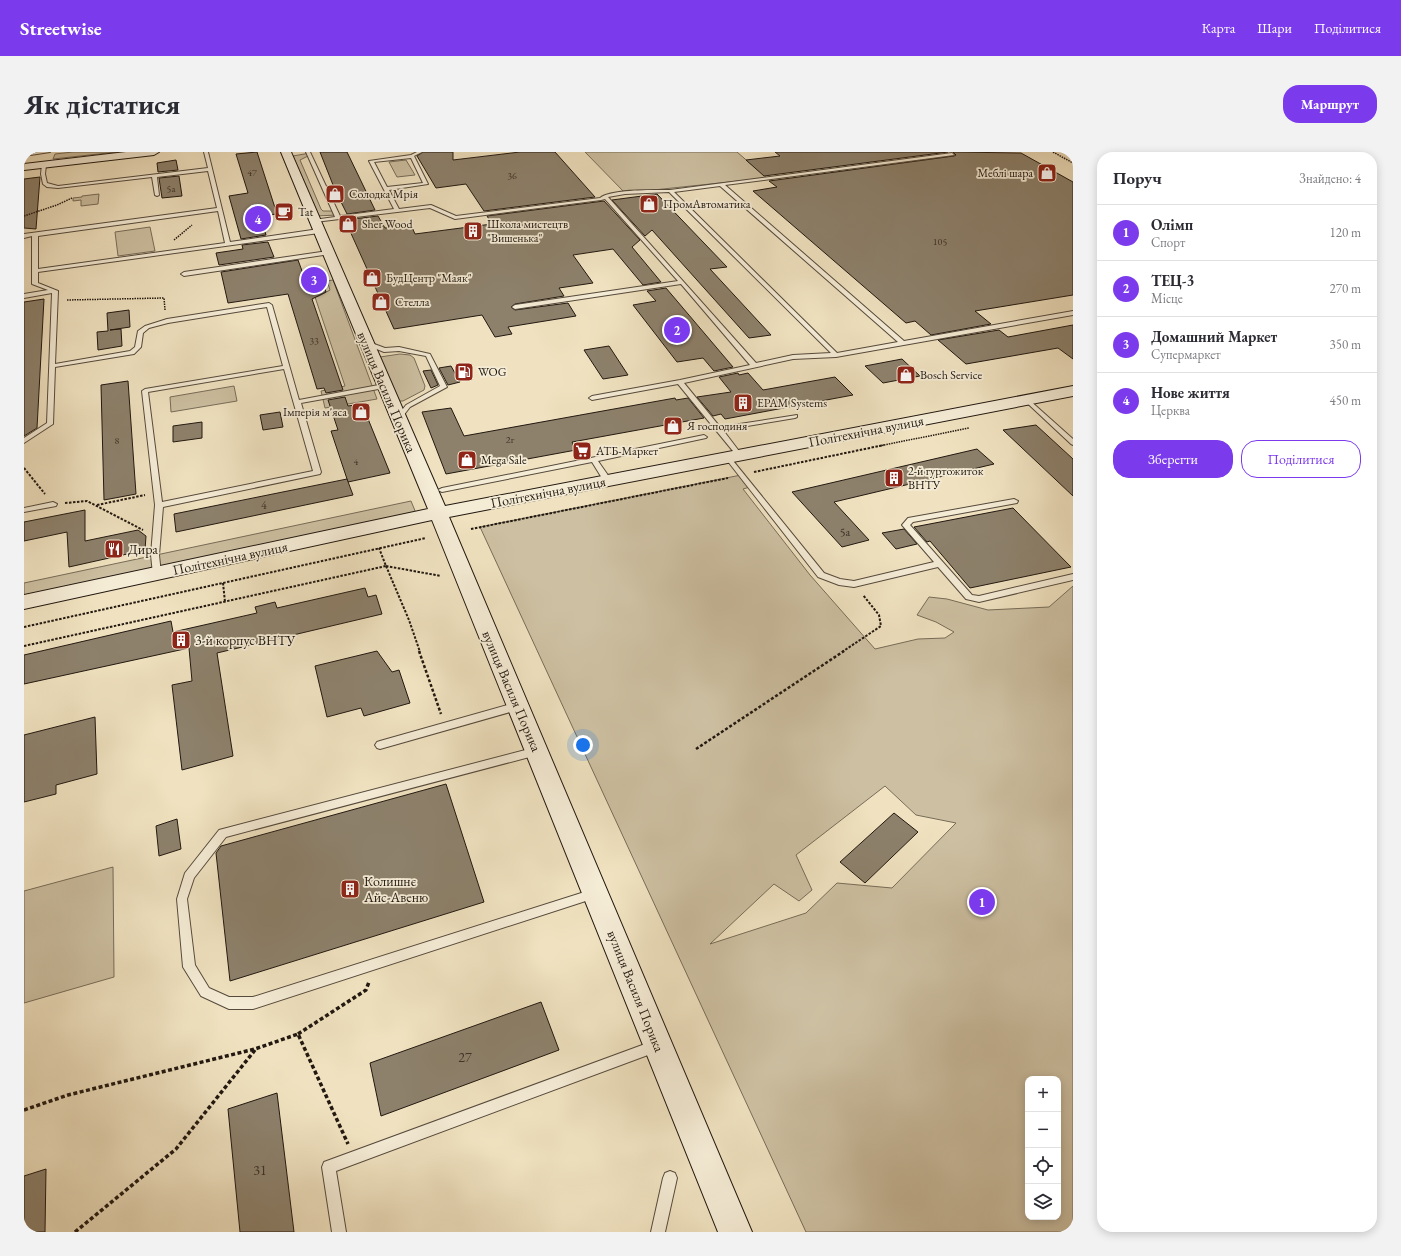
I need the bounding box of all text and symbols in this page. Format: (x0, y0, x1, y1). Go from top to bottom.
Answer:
text: Streetwise (20, 16, 102, 41)
text: Карта (1202, 19, 1235, 37)
text: Шари (1257, 19, 1292, 37)
text: Поділитися (1314, 19, 1381, 37)
button: Маршрут (1283, 85, 1377, 123)
text: Як дістатися (24, 86, 180, 122)
shop icon: Меблі шара (1036, 162, 1058, 184)
place label: Меблі шара (977, 165, 1033, 181)
house number: 47 (247, 166, 257, 179)
text: Поруч (1113, 167, 1162, 189)
house number: 36 (507, 169, 517, 182)
text: Знайдено: 4 (1299, 170, 1361, 187)
house number: 5а (167, 182, 175, 195)
shop icon: Солодка Мрія (324, 183, 346, 205)
place label: Солодка Мрія (349, 186, 419, 202)
shop icon: ПромАвтоматика (638, 193, 660, 215)
place label: ПромАвтоматика (663, 196, 751, 212)
cafe icon: Tat (273, 201, 295, 223)
pin: 4 (245, 204, 271, 234)
place label: Tat (298, 204, 314, 220)
shop icon: Sher Wood (337, 213, 359, 235)
text: Олімп (1151, 215, 1193, 234)
place label: Sher Wood (362, 216, 414, 232)
place label: Школа мистецтв "Вишенька" (487, 216, 568, 246)
building icon: Школа мистецтв "Вишенька" (462, 220, 484, 242)
text: 1 (1123, 224, 1129, 241)
text: 120 m (1330, 224, 1361, 241)
text: Спорт (1151, 234, 1185, 251)
house number: 105 (933, 235, 947, 248)
pin: 3 (301, 265, 327, 295)
shop icon: БудЦентр "Маяк" (361, 267, 383, 289)
place label: БудЦентр "Маяк" (386, 270, 472, 286)
text: ТЕЦ-3 (1151, 271, 1194, 290)
text: 2 (1123, 280, 1129, 297)
text: 270 m (1330, 280, 1361, 297)
text: Місце (1151, 290, 1183, 307)
shop icon: Стелла (370, 291, 392, 313)
place label: Стелла (395, 294, 430, 310)
pin: 2 (664, 315, 690, 345)
text: Домашний Маркет (1151, 327, 1277, 346)
street label: вулиця Василя Порика (353, 329, 421, 456)
house number: 33 (309, 334, 319, 347)
text: 3 (1123, 336, 1129, 353)
text: 350 m (1330, 336, 1361, 353)
text: Супермаркет (1151, 346, 1221, 363)
fuel station icon: WOG (453, 361, 475, 383)
place label: WOG (478, 364, 507, 380)
shop icon: Bosch Service (895, 364, 917, 386)
place label: Bosch Service (920, 367, 982, 383)
text: Нове життя (1151, 383, 1230, 402)
building icon: EPAM Systems (732, 392, 754, 414)
text: 4 (1123, 392, 1129, 409)
text: 450 m (1330, 392, 1361, 409)
place label: EPAM Systems (757, 395, 827, 411)
shop icon: Імперія м'яса (350, 401, 372, 423)
text: Церква (1151, 402, 1190, 419)
place label: Імперія м'яса (283, 404, 347, 420)
street label: Політехнічна вулиця (807, 411, 925, 451)
shop icon: Я господиня (662, 415, 684, 437)
place label: Я господиня (686, 418, 748, 434)
house number: 2г (506, 433, 515, 446)
house number: 8 (115, 434, 120, 447)
supermarket icon: АТБ-Маркет (571, 440, 593, 462)
button: Зберегти (1113, 440, 1233, 478)
button: Поділитися (1241, 440, 1361, 478)
place label: АТБ-Маркет (595, 443, 658, 459)
shop icon: Mega Sale (456, 449, 478, 471)
place label: Mega Sale (481, 452, 527, 468)
house number: 4 (354, 455, 359, 468)
place label: 2-й гуртожиток ВНТУ (908, 463, 984, 493)
building icon: 2-й гуртожиток ВНТУ (883, 467, 905, 489)
street label: Політехнічна вулиця (489, 472, 607, 512)
house number: 4 (261, 497, 267, 513)
house number: 5а (840, 524, 850, 540)
street label: Політехнічна вулиця (171, 537, 289, 579)
restaurant icon: Дира (103, 538, 125, 560)
place label: Дира (128, 540, 158, 558)
street label: вулиця Василя Порика (478, 628, 546, 755)
building icon: 3-й корпус ВНТУ (170, 629, 192, 651)
place label: 3-й корпус ВНТУ (195, 631, 296, 649)
your location (573, 735, 593, 755)
place label: Колишнє Айс-Авеню (363, 872, 428, 906)
building icon: Колишнє Айс-Авеню (339, 878, 361, 900)
pin: 1 (969, 887, 995, 917)
street label: вулиця Василя Порика (603, 928, 669, 1055)
house number: 27 (458, 1048, 472, 1066)
map controls (1025, 1076, 1061, 1220)
button: + (1025, 1076, 1061, 1112)
button: − (1025, 1112, 1061, 1148)
button: locate (1025, 1148, 1061, 1184)
house number: 31 (253, 1161, 267, 1179)
button: layers (1025, 1184, 1061, 1220)

